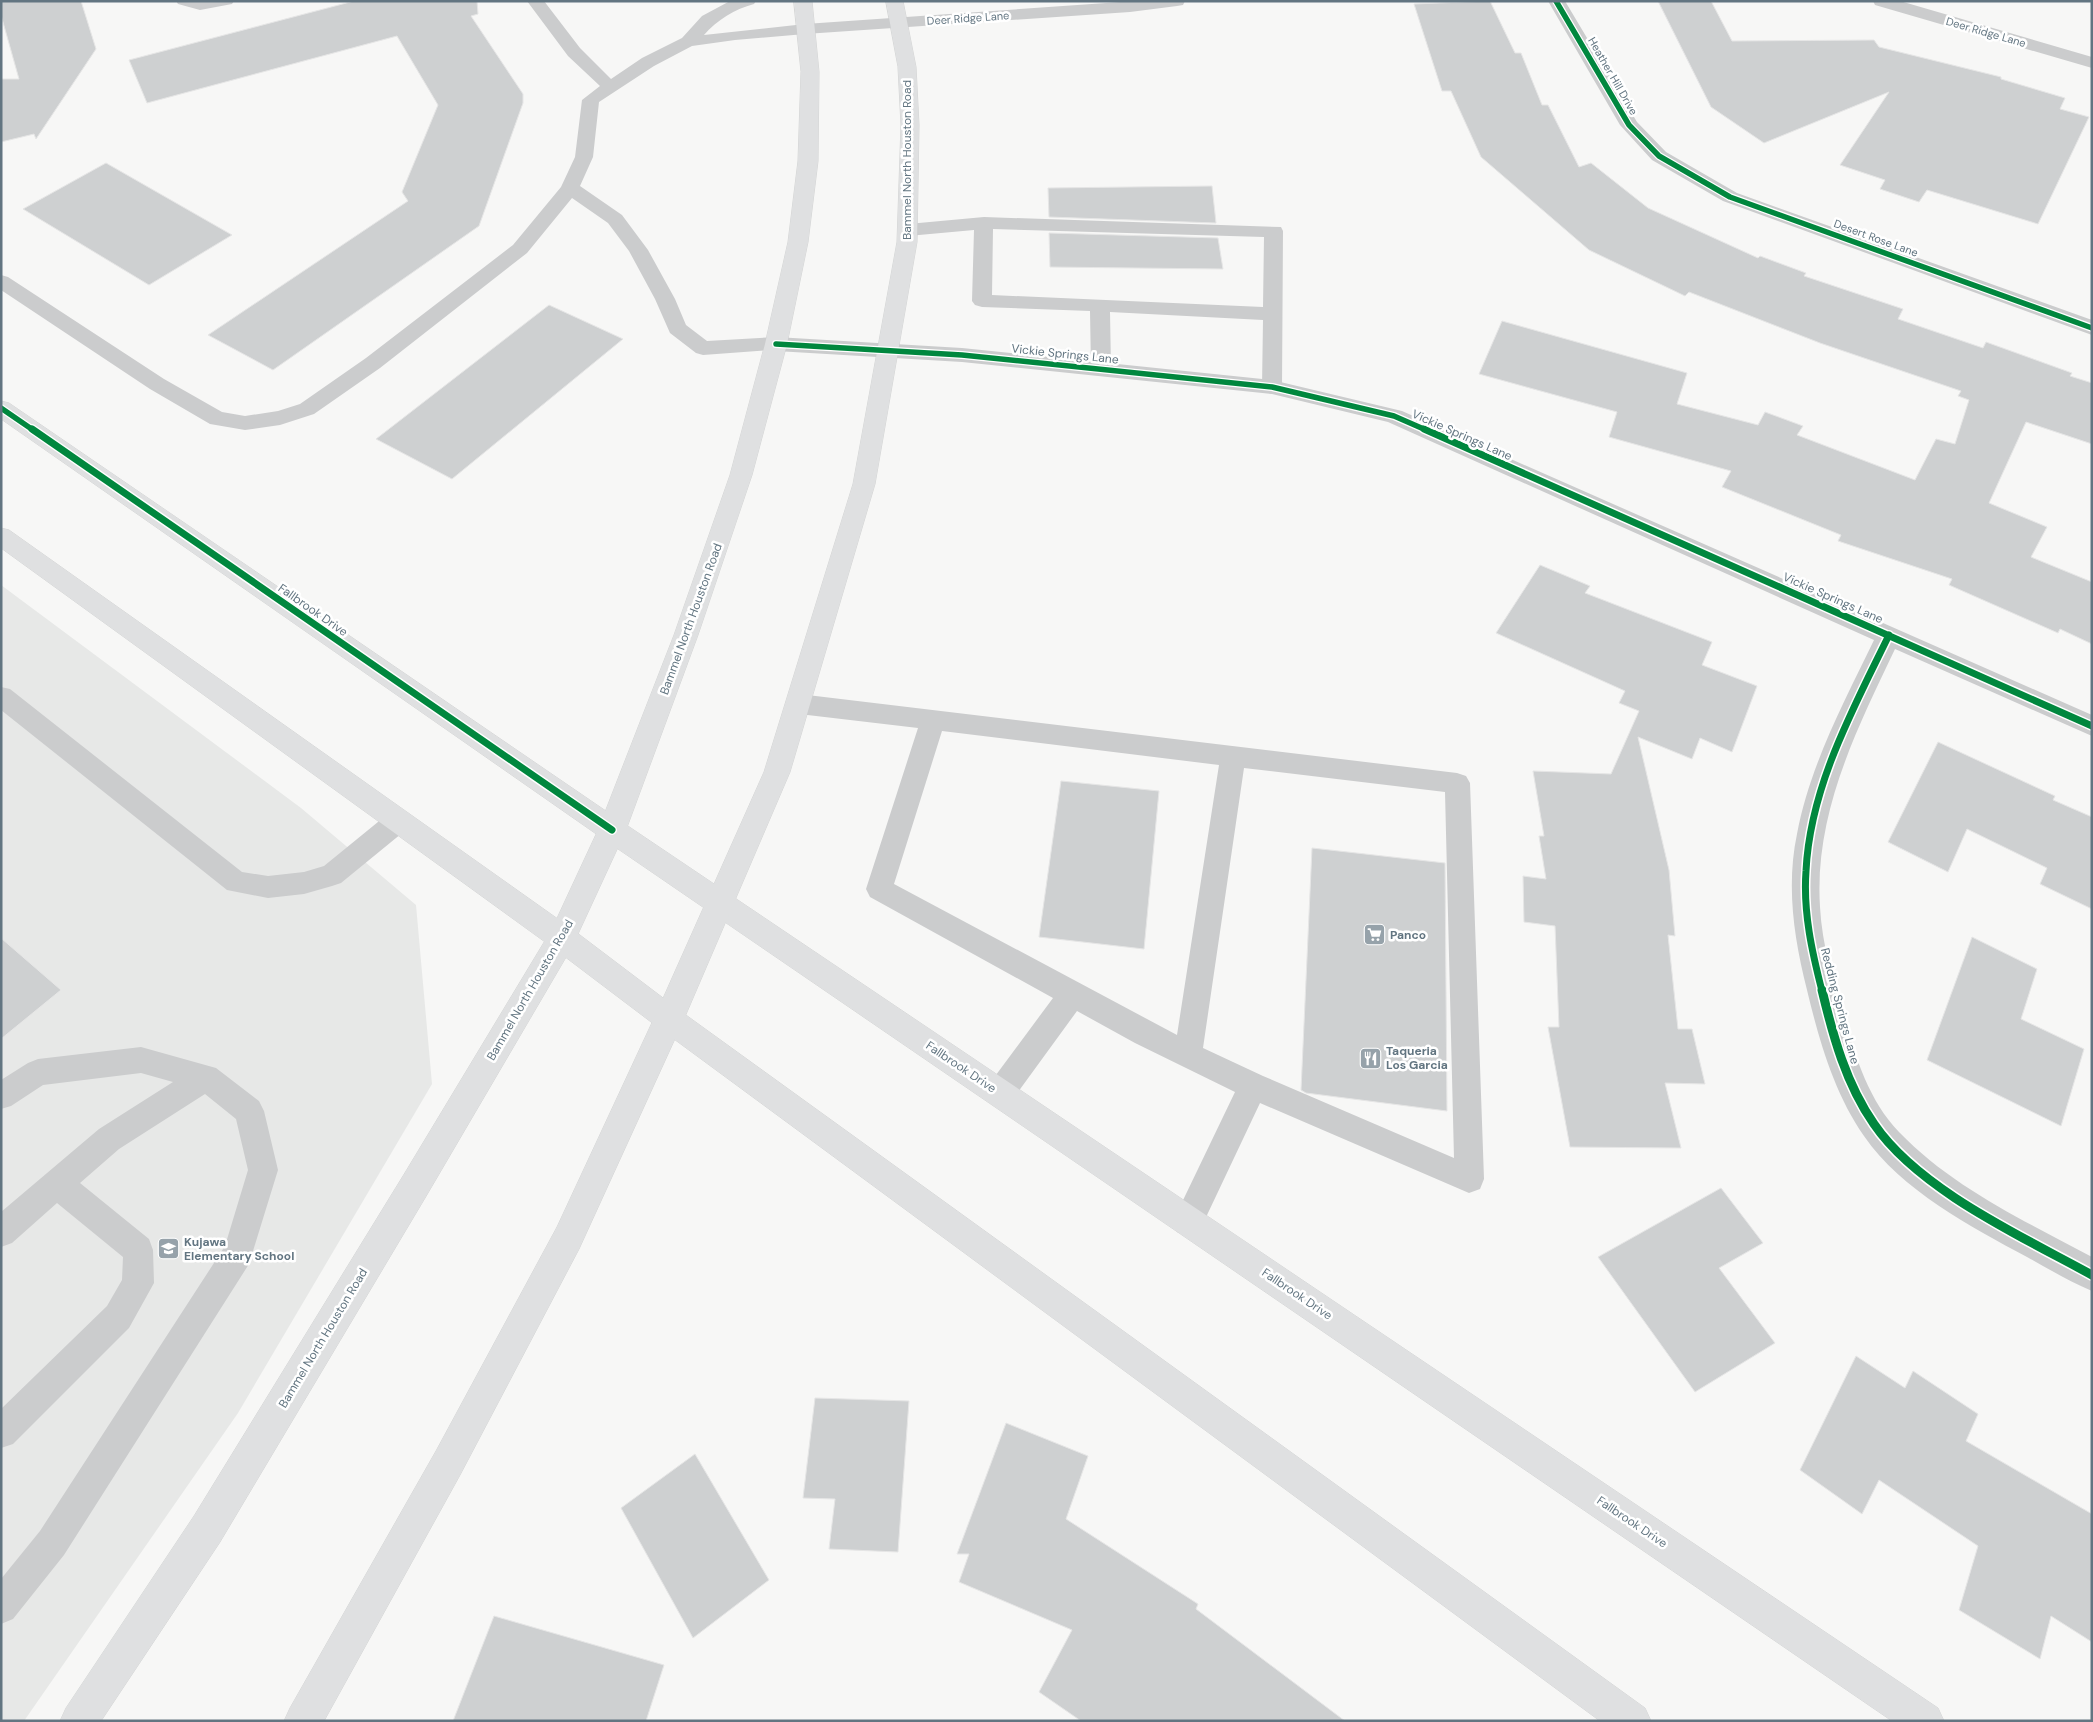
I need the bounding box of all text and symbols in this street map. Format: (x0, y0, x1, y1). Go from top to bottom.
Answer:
street label: Deer Ridge Lane (926, 8, 1010, 28)
street label: Deer Ridge Lane (1944, 14, 2028, 50)
street label: Heather Hill Drive (1585, 35, 1641, 117)
street label: Bammel North Houston Road (899, 80, 915, 240)
street label: Desert Rose Lane (1832, 216, 1920, 260)
street label: Vickie Springs Lane (1011, 340, 1120, 368)
street label: Vickie Springs Lane (1409, 406, 1515, 464)
street label: Bammel North Houston Road (656, 541, 726, 697)
street label: Vickie Springs Lane (1780, 569, 1886, 627)
street label: Fallbrook Drive (275, 580, 351, 640)
street label: Bammel North Houston Road (483, 917, 577, 1063)
supermarket icon: Panco (1362, 923, 1386, 947)
place label: Panco (1390, 927, 1426, 943)
street label: Redding Springs Lane (1817, 946, 1863, 1066)
street label: Fallbrook Drive (923, 1038, 999, 1097)
place label: Taqueria Los Garcia (1386, 1043, 1448, 1073)
restaurant icon: Taqueria Los Garcia (1358, 1046, 1382, 1070)
place label: Kujawa Elementary School (184, 1234, 294, 1264)
school or university icon: Kujawa Elementary School (156, 1237, 180, 1261)
street label: Bammel North Houston Road (275, 1265, 371, 1411)
street label: Fallbrook Drive (1259, 1265, 1335, 1324)
street label: Fallbrook Drive (1594, 1493, 1670, 1552)

